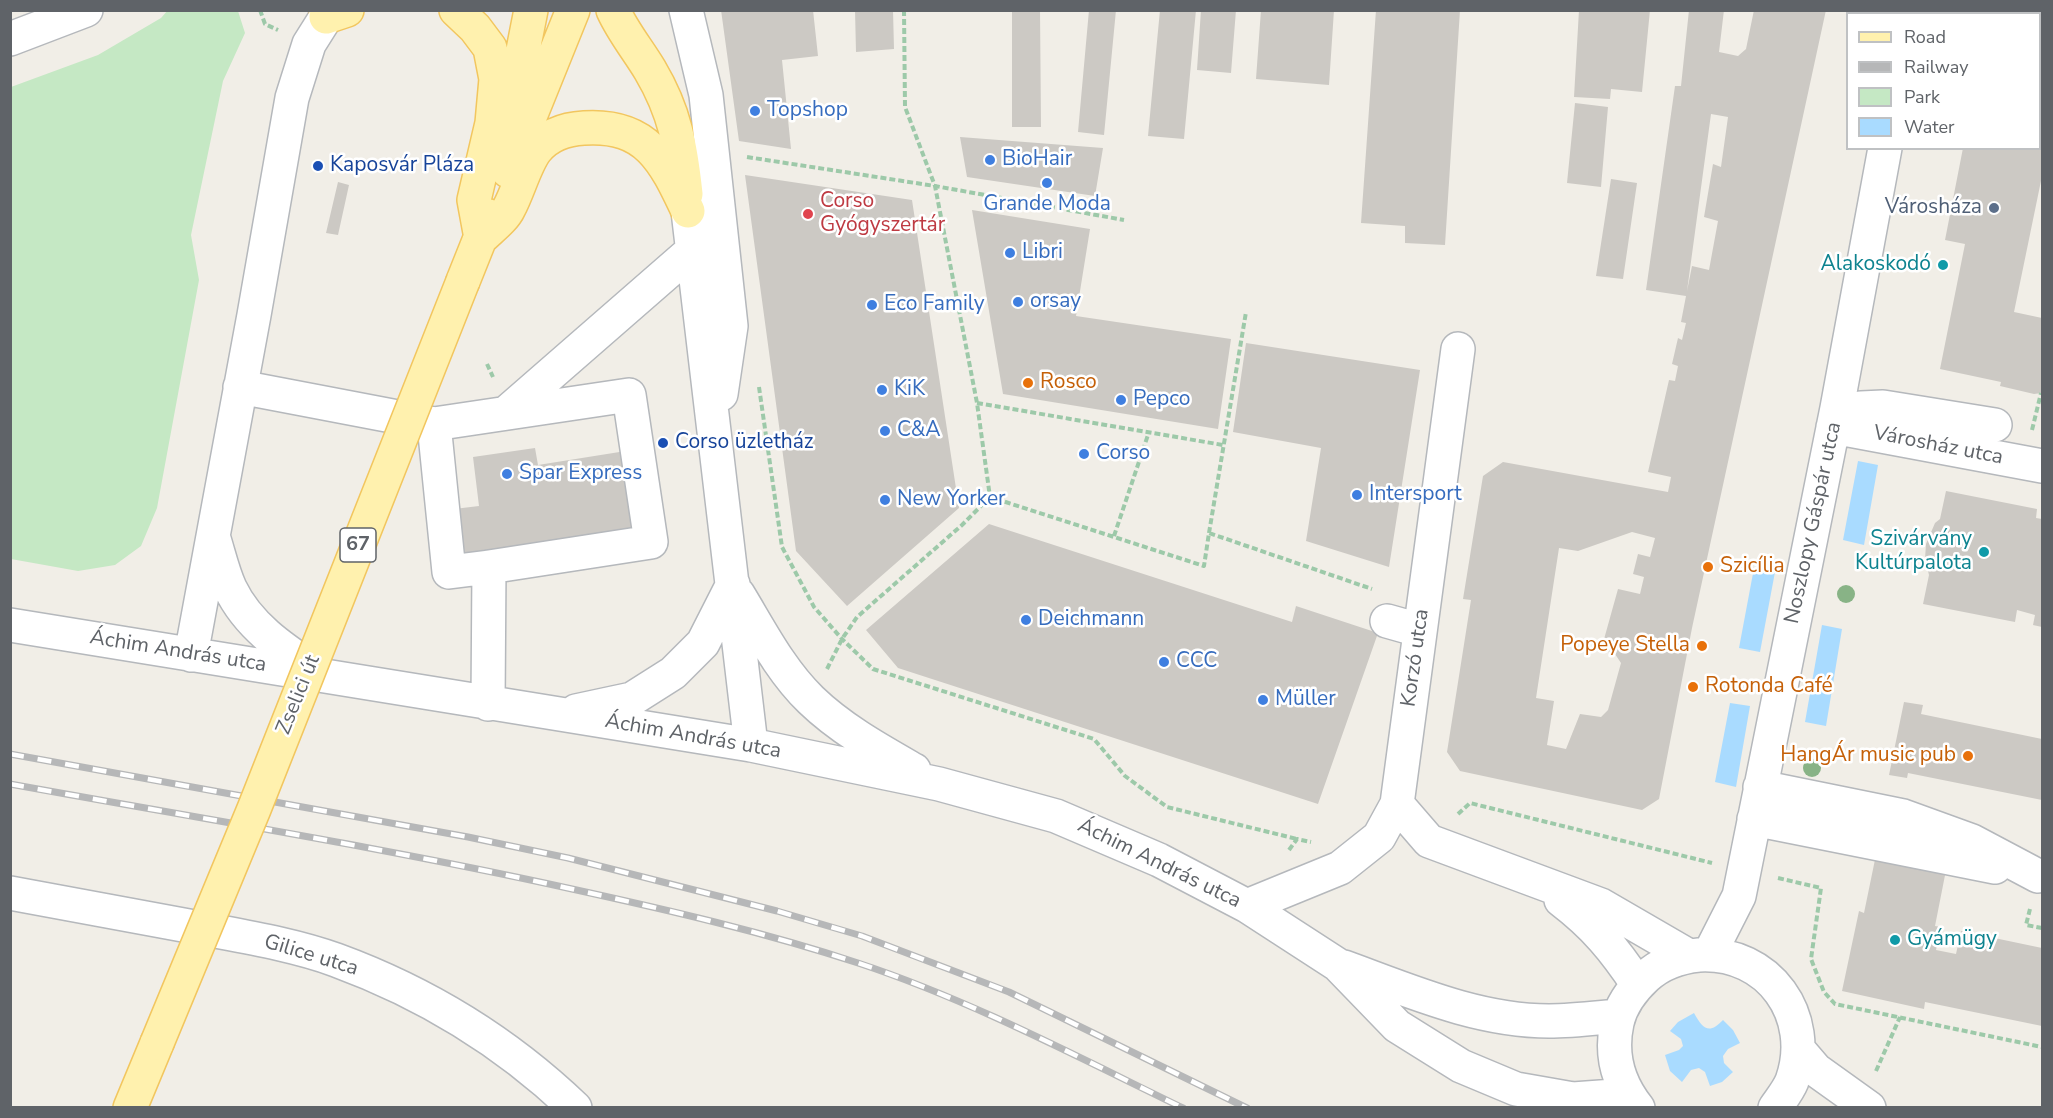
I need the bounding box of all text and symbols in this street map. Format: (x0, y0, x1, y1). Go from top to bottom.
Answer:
legend (1846, 12, 2041, 150)
text: Road (1904, 25, 1946, 49)
text: Railway (1904, 55, 1969, 79)
text: Park (1904, 85, 1940, 109)
place label: Topshop (767, 98, 848, 124)
marker: Topshop (748, 104, 762, 118)
text: Water (1904, 115, 1955, 139)
place label: BioHair (1002, 147, 1072, 173)
place label: Kaposvár Pláza (330, 153, 474, 179)
marker: BioHair (983, 153, 997, 167)
marker: Kaposvár Pláza (311, 159, 325, 173)
marker: Grande Moda (1040, 176, 1054, 190)
place label: Corso Gyógyszertár (820, 189, 945, 239)
place label: Grande Moda (983, 192, 1111, 218)
place label: Városháza (1885, 195, 1982, 221)
marker: Városháza (1987, 201, 2001, 215)
marker: Corso Gyógyszertár (801, 207, 815, 221)
place label: Libri (1022, 240, 1063, 266)
marker: Libri (1003, 246, 1017, 260)
place label: Alakoskodó (1821, 252, 1931, 278)
marker: Alakoskodó (1936, 258, 1950, 272)
place label: orsay (1030, 289, 1081, 315)
place label: Eco Family (884, 292, 985, 318)
marker: orsay (1011, 295, 1025, 309)
marker: Eco Family (865, 298, 879, 312)
place label: Rosco (1040, 370, 1097, 396)
marker: Rosco (1021, 376, 1035, 390)
place label: KiK (894, 377, 925, 403)
marker: KiK (875, 383, 889, 397)
place label: Pepco (1133, 387, 1190, 413)
marker: Pepco (1114, 393, 1128, 407)
place label: C&A (897, 418, 941, 444)
street label: Noszlopy Gáspár utca (1780, 420, 1848, 626)
street label: Városház utca (1871, 421, 2005, 471)
marker: C&A (878, 424, 892, 438)
place label: Corso üzletház (675, 430, 814, 456)
marker: Corso üzletház (656, 436, 670, 450)
place label: Corso (1096, 441, 1150, 467)
marker: Corso (1077, 447, 1091, 461)
place label: Spar Express (519, 461, 642, 487)
marker: Spar Express (500, 467, 514, 481)
place label: Intersport (1369, 482, 1462, 508)
place label: New Yorker (897, 487, 1006, 513)
marker: Intersport (1350, 488, 1364, 502)
marker: New Yorker (878, 493, 892, 507)
place label: Szivárvány Kultúrpalota (1855, 527, 1972, 577)
road number: 67 (340, 528, 376, 562)
marker: Szivárvány Kultúrpalota (1977, 545, 1991, 559)
place label: Szicília (1720, 554, 1785, 580)
marker: Szicília (1701, 560, 1715, 574)
place label: Deichmann (1038, 607, 1144, 633)
street label: Korzó utca (1397, 607, 1435, 709)
marker: Deichmann (1019, 613, 1033, 627)
street label: Áchim András utca (88, 626, 268, 678)
place label: Popeye Stella (1560, 633, 1690, 659)
marker: Popeye Stella (1695, 639, 1709, 653)
place label: CCC (1176, 649, 1217, 675)
street label: Zselici út (272, 652, 326, 738)
marker: CCC (1157, 655, 1171, 669)
place label: Rotonda Café (1705, 674, 1833, 700)
marker: Rotonda Café (1686, 680, 1700, 694)
place label: Müller (1275, 687, 1336, 713)
marker: Müller (1256, 693, 1270, 707)
street label: Áchim András utca (603, 709, 783, 765)
place label: HangÁr music pub (1780, 743, 1956, 769)
marker: HangÁr music pub (1961, 749, 1975, 763)
street label: Áchim András utca (1073, 814, 1245, 914)
place label: Gyámügy (1907, 927, 1997, 953)
street label: Gilice utca (261, 930, 361, 982)
marker: Gyámügy (1888, 933, 1902, 947)

